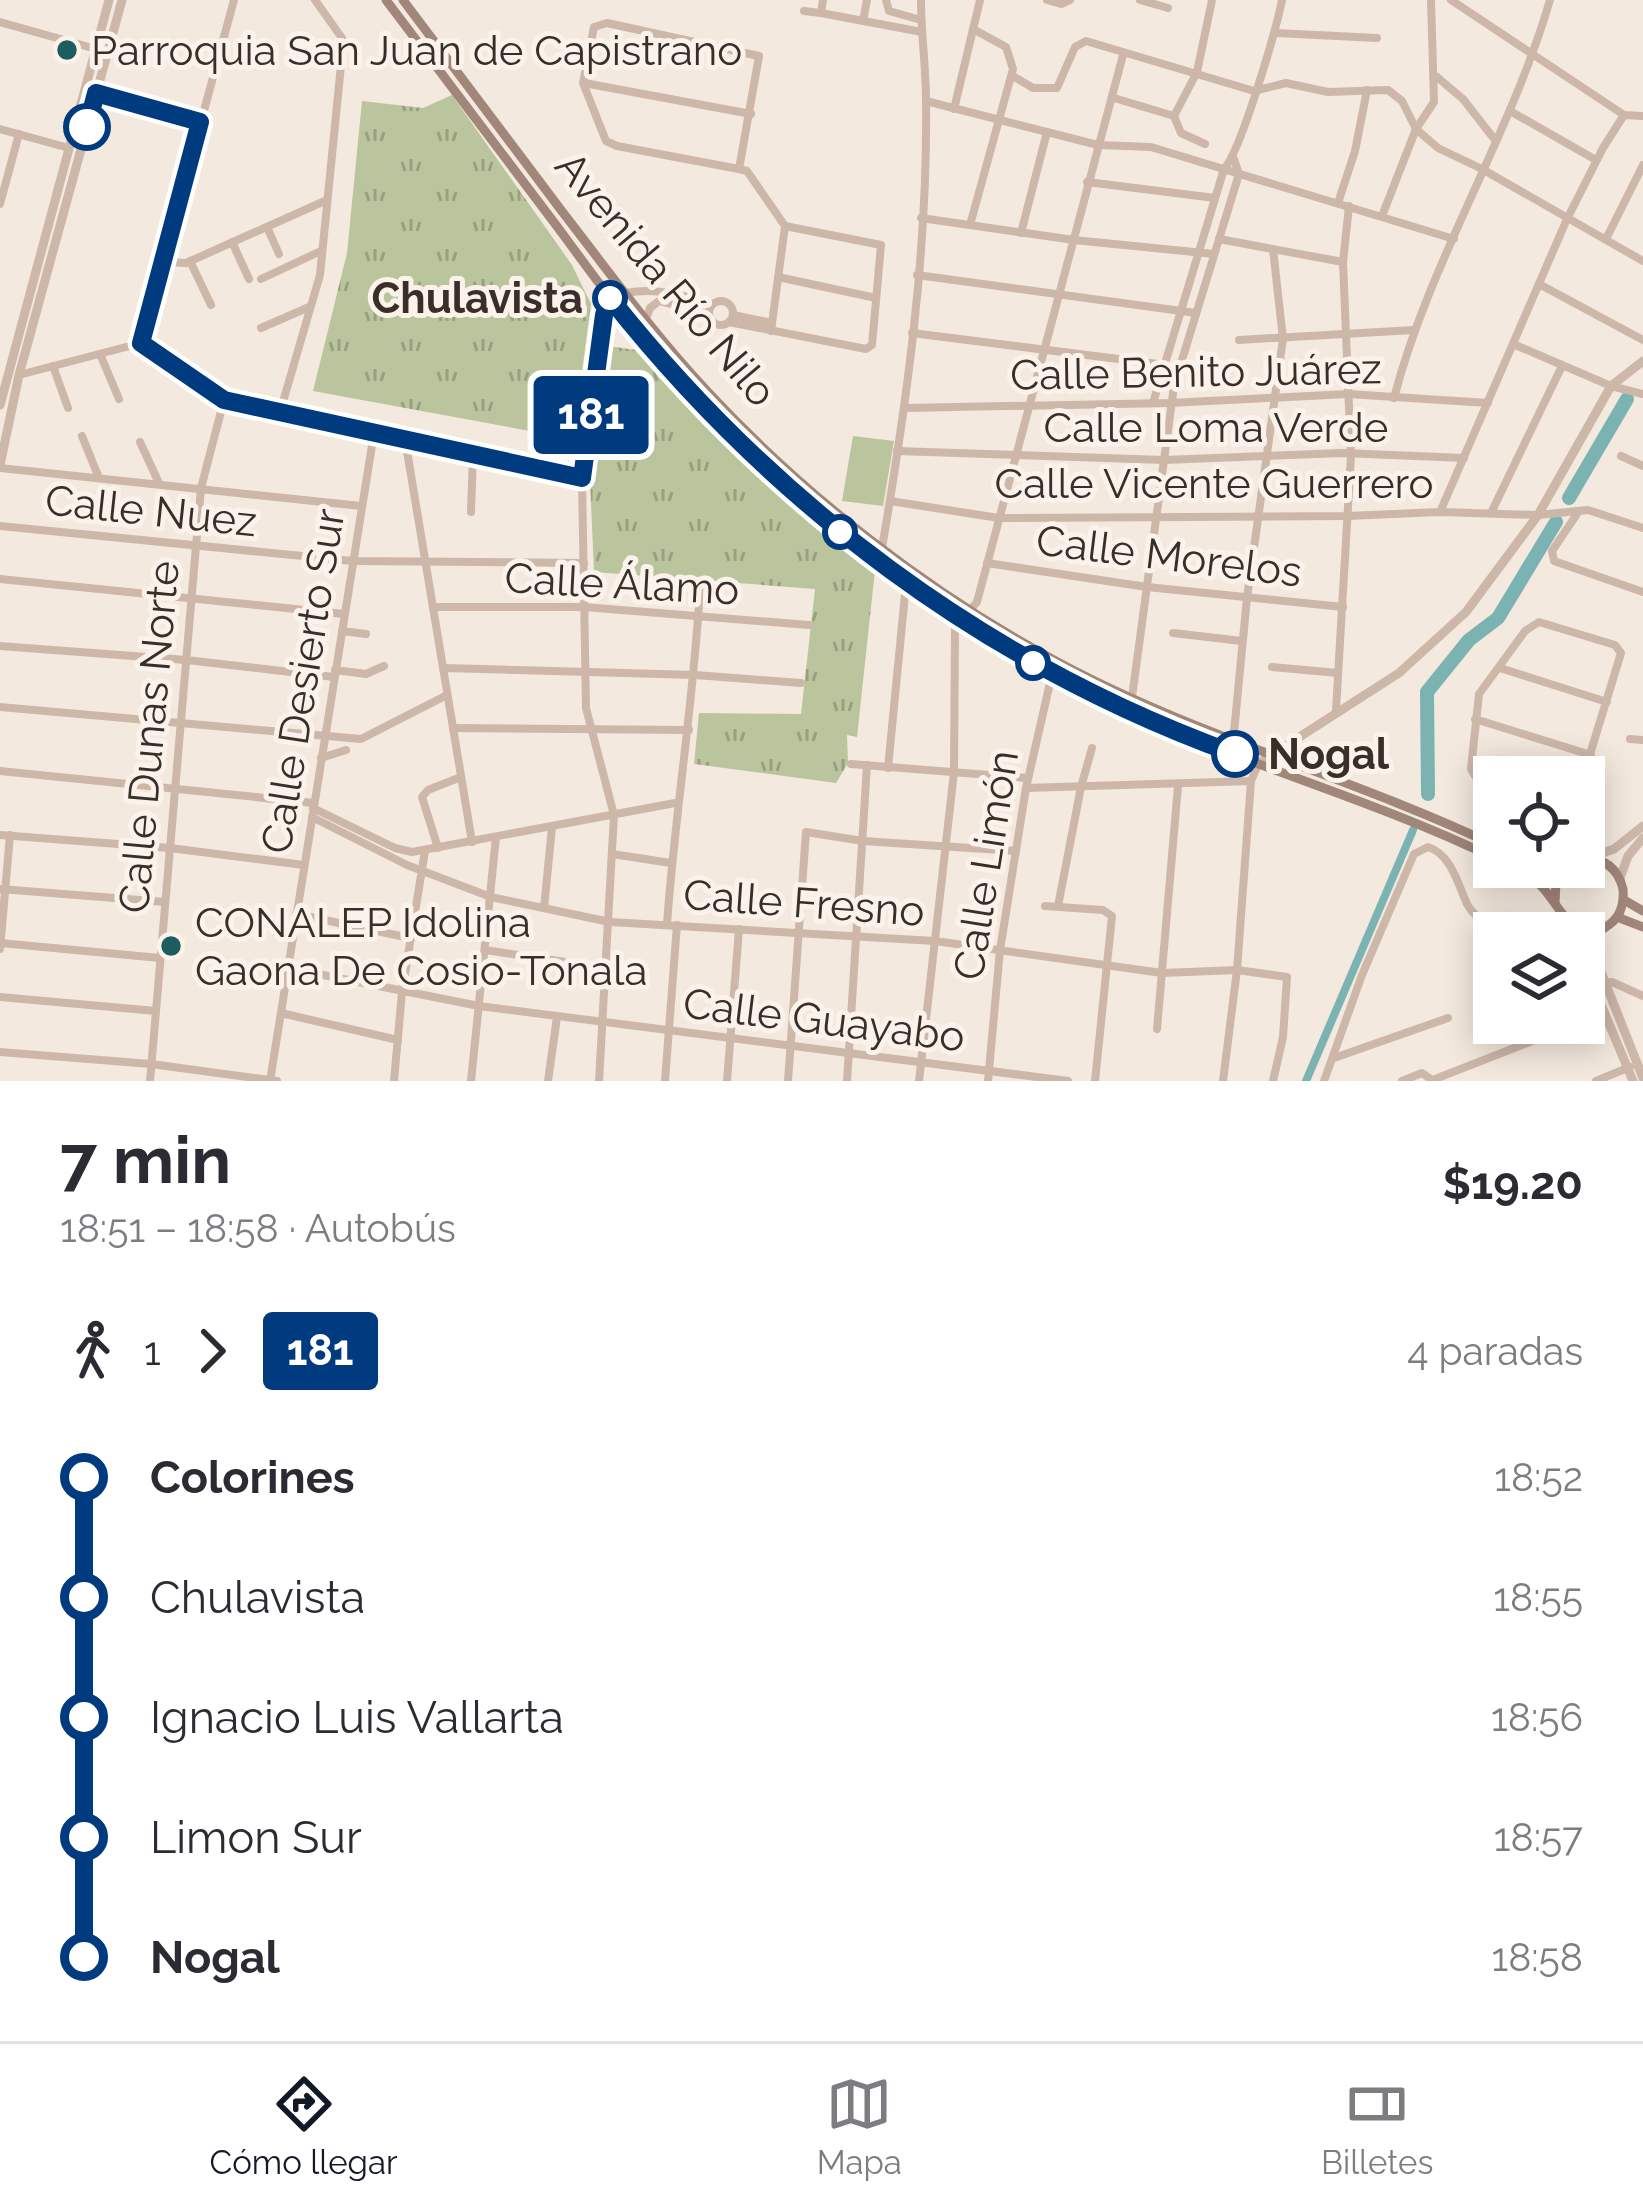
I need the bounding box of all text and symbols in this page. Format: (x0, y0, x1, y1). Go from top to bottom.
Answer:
place label: Parroquia San Juan de Capistrano (91, 26, 742, 75)
marker: Parroquia San Juan de Capistrano (54, 37, 80, 63)
unlabelled marker (65, 105, 109, 149)
street label: Avenida Río Nilo (545, 142, 787, 416)
place label: Chulavista (372, 274, 583, 323)
marker: Chulavista (594, 282, 626, 314)
street label: Calle Benito Juárez (1010, 344, 1382, 400)
line badge: 181 (522, 376, 660, 454)
text: 181 (558, 390, 624, 439)
street label: Calle Loma Verde (1044, 403, 1389, 452)
street label: Calle Vicente Guerrero (994, 459, 1434, 508)
street label: Calle Nuez (43, 476, 259, 546)
street label: Calle Desierto Sur (252, 505, 354, 857)
street label: Calle Morelos (1034, 515, 1304, 597)
unlabelled marker (824, 516, 856, 548)
street label: Calle Álamo (503, 553, 741, 615)
street label: Calle Dunas Norte (109, 559, 189, 915)
unlabelled marker (1017, 647, 1049, 679)
place label: Nogal (1268, 730, 1390, 779)
marker: Nogal (1213, 732, 1257, 776)
street label: Calle Limón (944, 747, 1028, 983)
map controls (1473, 756, 1605, 1044)
button: locate (1473, 756, 1605, 888)
street label: Calle Fresno (682, 870, 926, 936)
place label: CONALEP Idolina Gaona De Cosio-Tonala (195, 898, 647, 995)
button: layers (1473, 912, 1605, 1044)
marker: CONALEP Idolina Gaona De Cosio-Tonala (158, 933, 184, 959)
street label: Calle Guayabo (680, 978, 968, 1062)
text: 7 min (60, 1121, 231, 1198)
text: $19.20 (1443, 1157, 1583, 1210)
text: 18:51 – 18:58 · Autobús (60, 1205, 456, 1251)
icon: walk (60, 1318, 126, 1384)
icon: forward (179, 1318, 245, 1384)
text: 181 (287, 1326, 354, 1375)
text: 1 (144, 1328, 161, 1374)
text: 4 paradas (1407, 1328, 1583, 1374)
text: Colorines (150, 1451, 355, 1504)
text: 18:52 (1494, 1454, 1583, 1500)
text: Chulavista (150, 1571, 365, 1624)
text: 18:55 (1493, 1574, 1583, 1620)
text: Ignacio Luis Vallarta (150, 1691, 564, 1744)
text: 18:56 (1491, 1694, 1583, 1740)
text: Limon Sur (150, 1811, 362, 1864)
text: 18:57 (1494, 1814, 1583, 1860)
text: Nogal (150, 1931, 280, 1984)
text: 18:58 (1491, 1934, 1583, 1980)
tab: Cómo llegar (210, 2071, 398, 2182)
tab: Mapa (817, 2071, 902, 2182)
tab: Billetes (1321, 2071, 1433, 2182)

